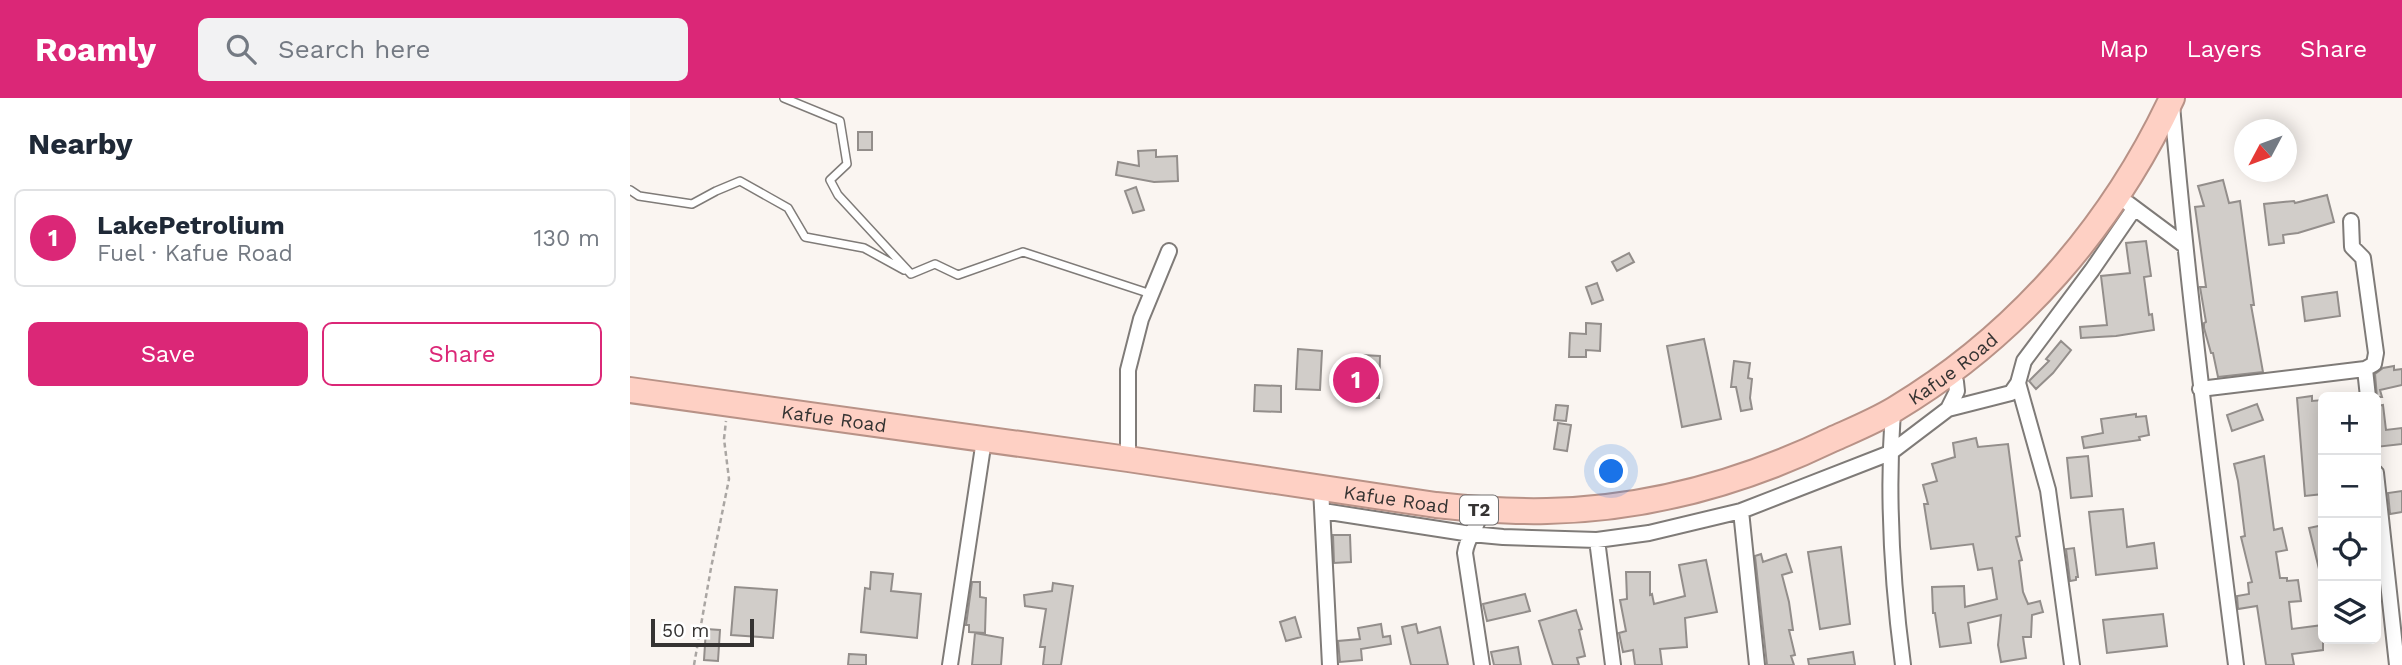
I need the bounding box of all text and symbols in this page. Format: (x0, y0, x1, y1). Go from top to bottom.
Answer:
search box (198, 18, 688, 81)
text: Roamly (35, 30, 156, 69)
icon: search (222, 30, 260, 68)
text: Search here (278, 34, 431, 64)
text: Map (2100, 35, 2148, 63)
text: Layers (2186, 35, 2262, 63)
text: Share (2300, 35, 2367, 63)
north arrow (2234, 119, 2297, 182)
text: Nearby (28, 126, 133, 161)
text: LakePetrolium (97, 210, 285, 240)
text: 1 (48, 225, 58, 252)
text: 130 m (534, 225, 600, 252)
text: Fuel · Kafue Road (97, 240, 293, 267)
button: Save (28, 322, 308, 386)
button: Share (322, 322, 602, 386)
street label: Kafue Road (1904, 328, 2002, 410)
pin: 1 (1333, 354, 1379, 406)
map controls (2318, 392, 2381, 644)
button: + (2318, 392, 2381, 455)
street label: Kafue Road (780, 400, 888, 437)
your location (1594, 454, 1628, 488)
button: − (2318, 455, 2381, 518)
street label: Kafue Road (1342, 480, 1450, 518)
road number: T2 (1460, 496, 1498, 524)
button: locate (2318, 518, 2381, 581)
button: layers (2318, 581, 2381, 644)
scale bar (651, 616, 754, 648)
text: 50 m (662, 619, 709, 642)

